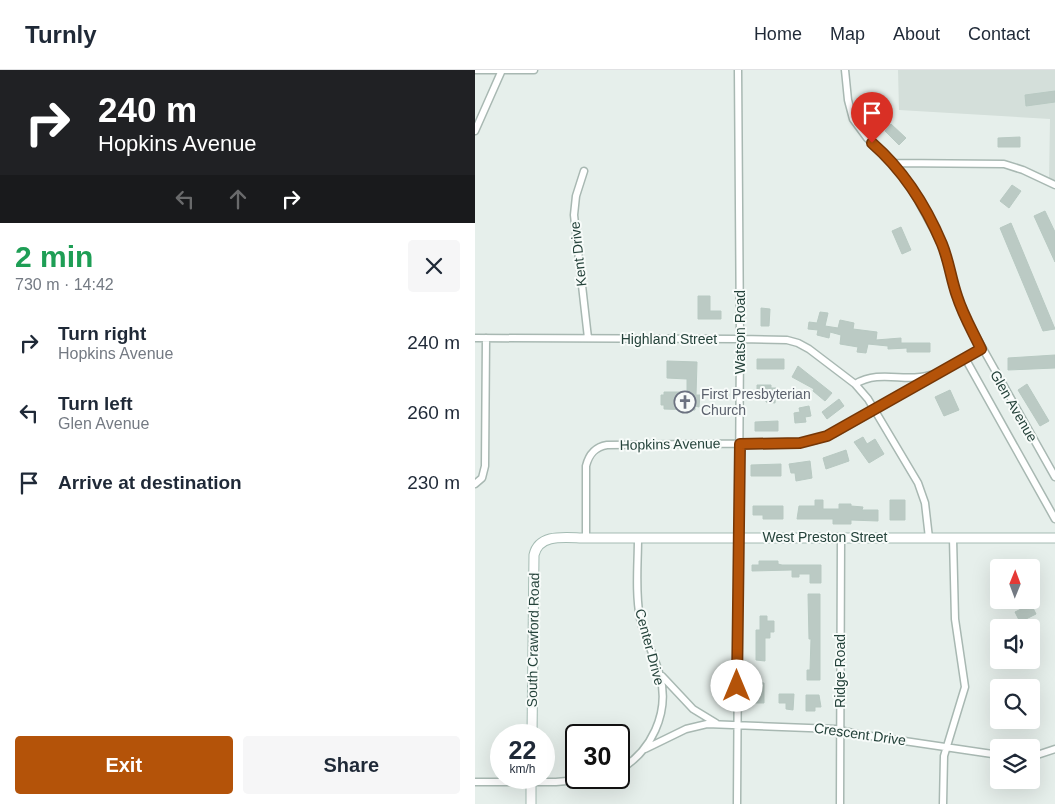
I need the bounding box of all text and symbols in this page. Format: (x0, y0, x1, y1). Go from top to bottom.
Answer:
text: Turnly (25, 21, 97, 48)
text: Home (754, 24, 802, 44)
text: Map (830, 24, 865, 44)
text: About (893, 24, 940, 44)
text: Contact (968, 24, 1030, 44)
icon: right (15, 90, 80, 155)
text: 240 m (98, 90, 197, 129)
pin (851, 92, 893, 143)
icon: arrive (858, 99, 886, 127)
text: Hopkins Avenue (98, 131, 257, 156)
icon: left (171, 185, 199, 213)
icon: ahead (224, 185, 252, 213)
icon: right (277, 185, 305, 213)
street label: Kent Drive (567, 220, 589, 287)
text: 2 min (15, 240, 93, 273)
button: close (408, 240, 460, 292)
text: 730 m · 14:42 (15, 276, 114, 293)
street label: Watson Road (732, 290, 748, 374)
text: Turn right (58, 323, 146, 344)
icon: right (15, 329, 43, 357)
street label: Highland Street (621, 331, 717, 347)
text: 240 m (407, 332, 460, 353)
text: Hopkins Avenue (58, 345, 173, 362)
street label: Glen Avenue (987, 367, 1041, 445)
place label: First Presbyterian Church (701, 386, 811, 418)
church icon: First Presbyterian Church (673, 390, 697, 414)
text: Turn left (58, 393, 133, 414)
icon: left (15, 399, 43, 427)
text: 260 m (407, 402, 460, 423)
text: Glen Avenue (58, 415, 149, 432)
street label: Hopkins Avenue (619, 435, 721, 453)
icon: arrive (15, 469, 43, 497)
text: Arrive at destination (58, 472, 242, 493)
text: 230 m (407, 472, 460, 493)
street label: West Preston Street (762, 529, 888, 545)
north arrow (990, 559, 1040, 609)
map controls (990, 559, 1040, 789)
street label: South Crawford Road (524, 573, 542, 707)
street label: Center Drive (632, 607, 668, 687)
button: sound (990, 619, 1040, 669)
street label: Ridge Road (832, 634, 848, 708)
position arrow (710, 659, 762, 711)
button: search (990, 679, 1040, 729)
street label: Crescent Drive (813, 720, 907, 748)
speed limit sign: 30 (565, 724, 630, 789)
button: Exit (15, 736, 233, 794)
button: Share (243, 736, 460, 794)
text: 22 (509, 736, 536, 764)
button: layers (990, 739, 1040, 789)
text: km/h (509, 762, 536, 776)

